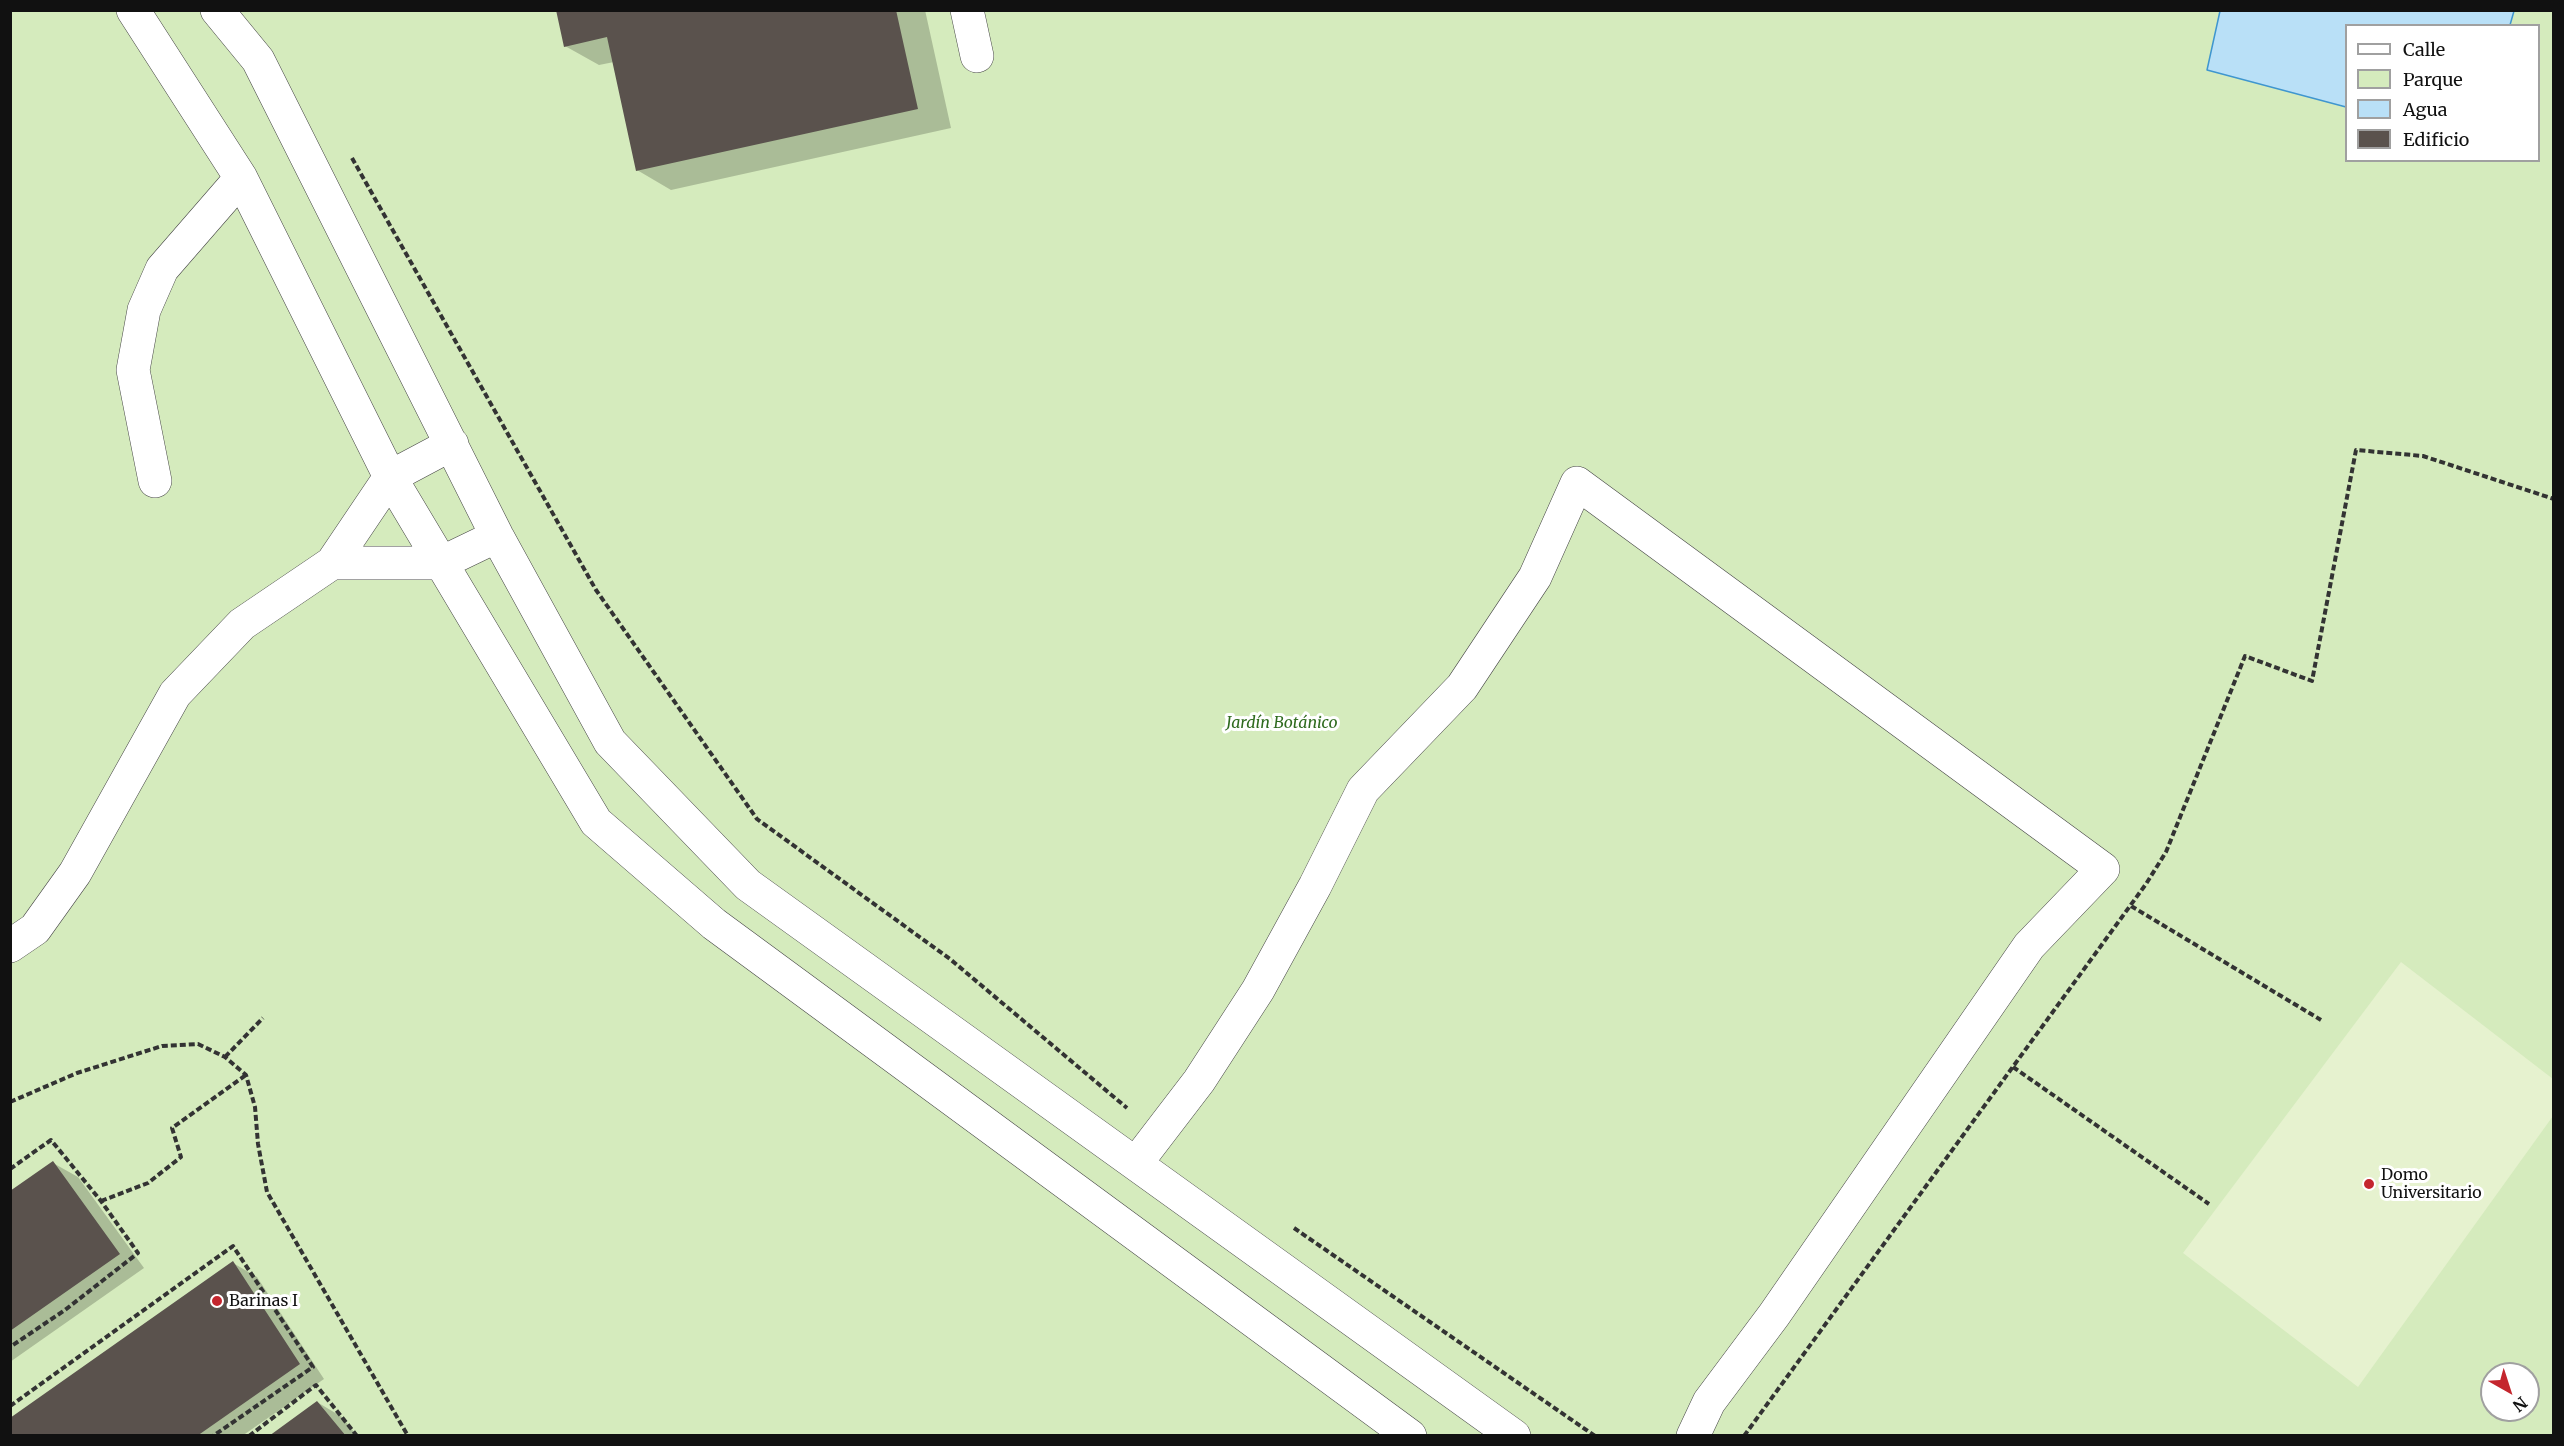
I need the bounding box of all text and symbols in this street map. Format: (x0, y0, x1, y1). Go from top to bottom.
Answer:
legend (2345, 24, 2540, 162)
text: Calle (2403, 38, 2445, 61)
text: Parque (2403, 68, 2463, 91)
text: Agua (2403, 98, 2448, 121)
text: Edificio (2403, 128, 2469, 151)
park label: Jardín Botánico (1226, 713, 1338, 733)
place label: Domo Universitario (2381, 1165, 2482, 1203)
marker: Domo Universitario (2362, 1177, 2376, 1191)
place label: Barinas I (229, 1291, 298, 1311)
marker: Barinas I (210, 1294, 224, 1308)
north arrow (2480, 1362, 2540, 1422)
text: N (2509, 1393, 2531, 1416)

